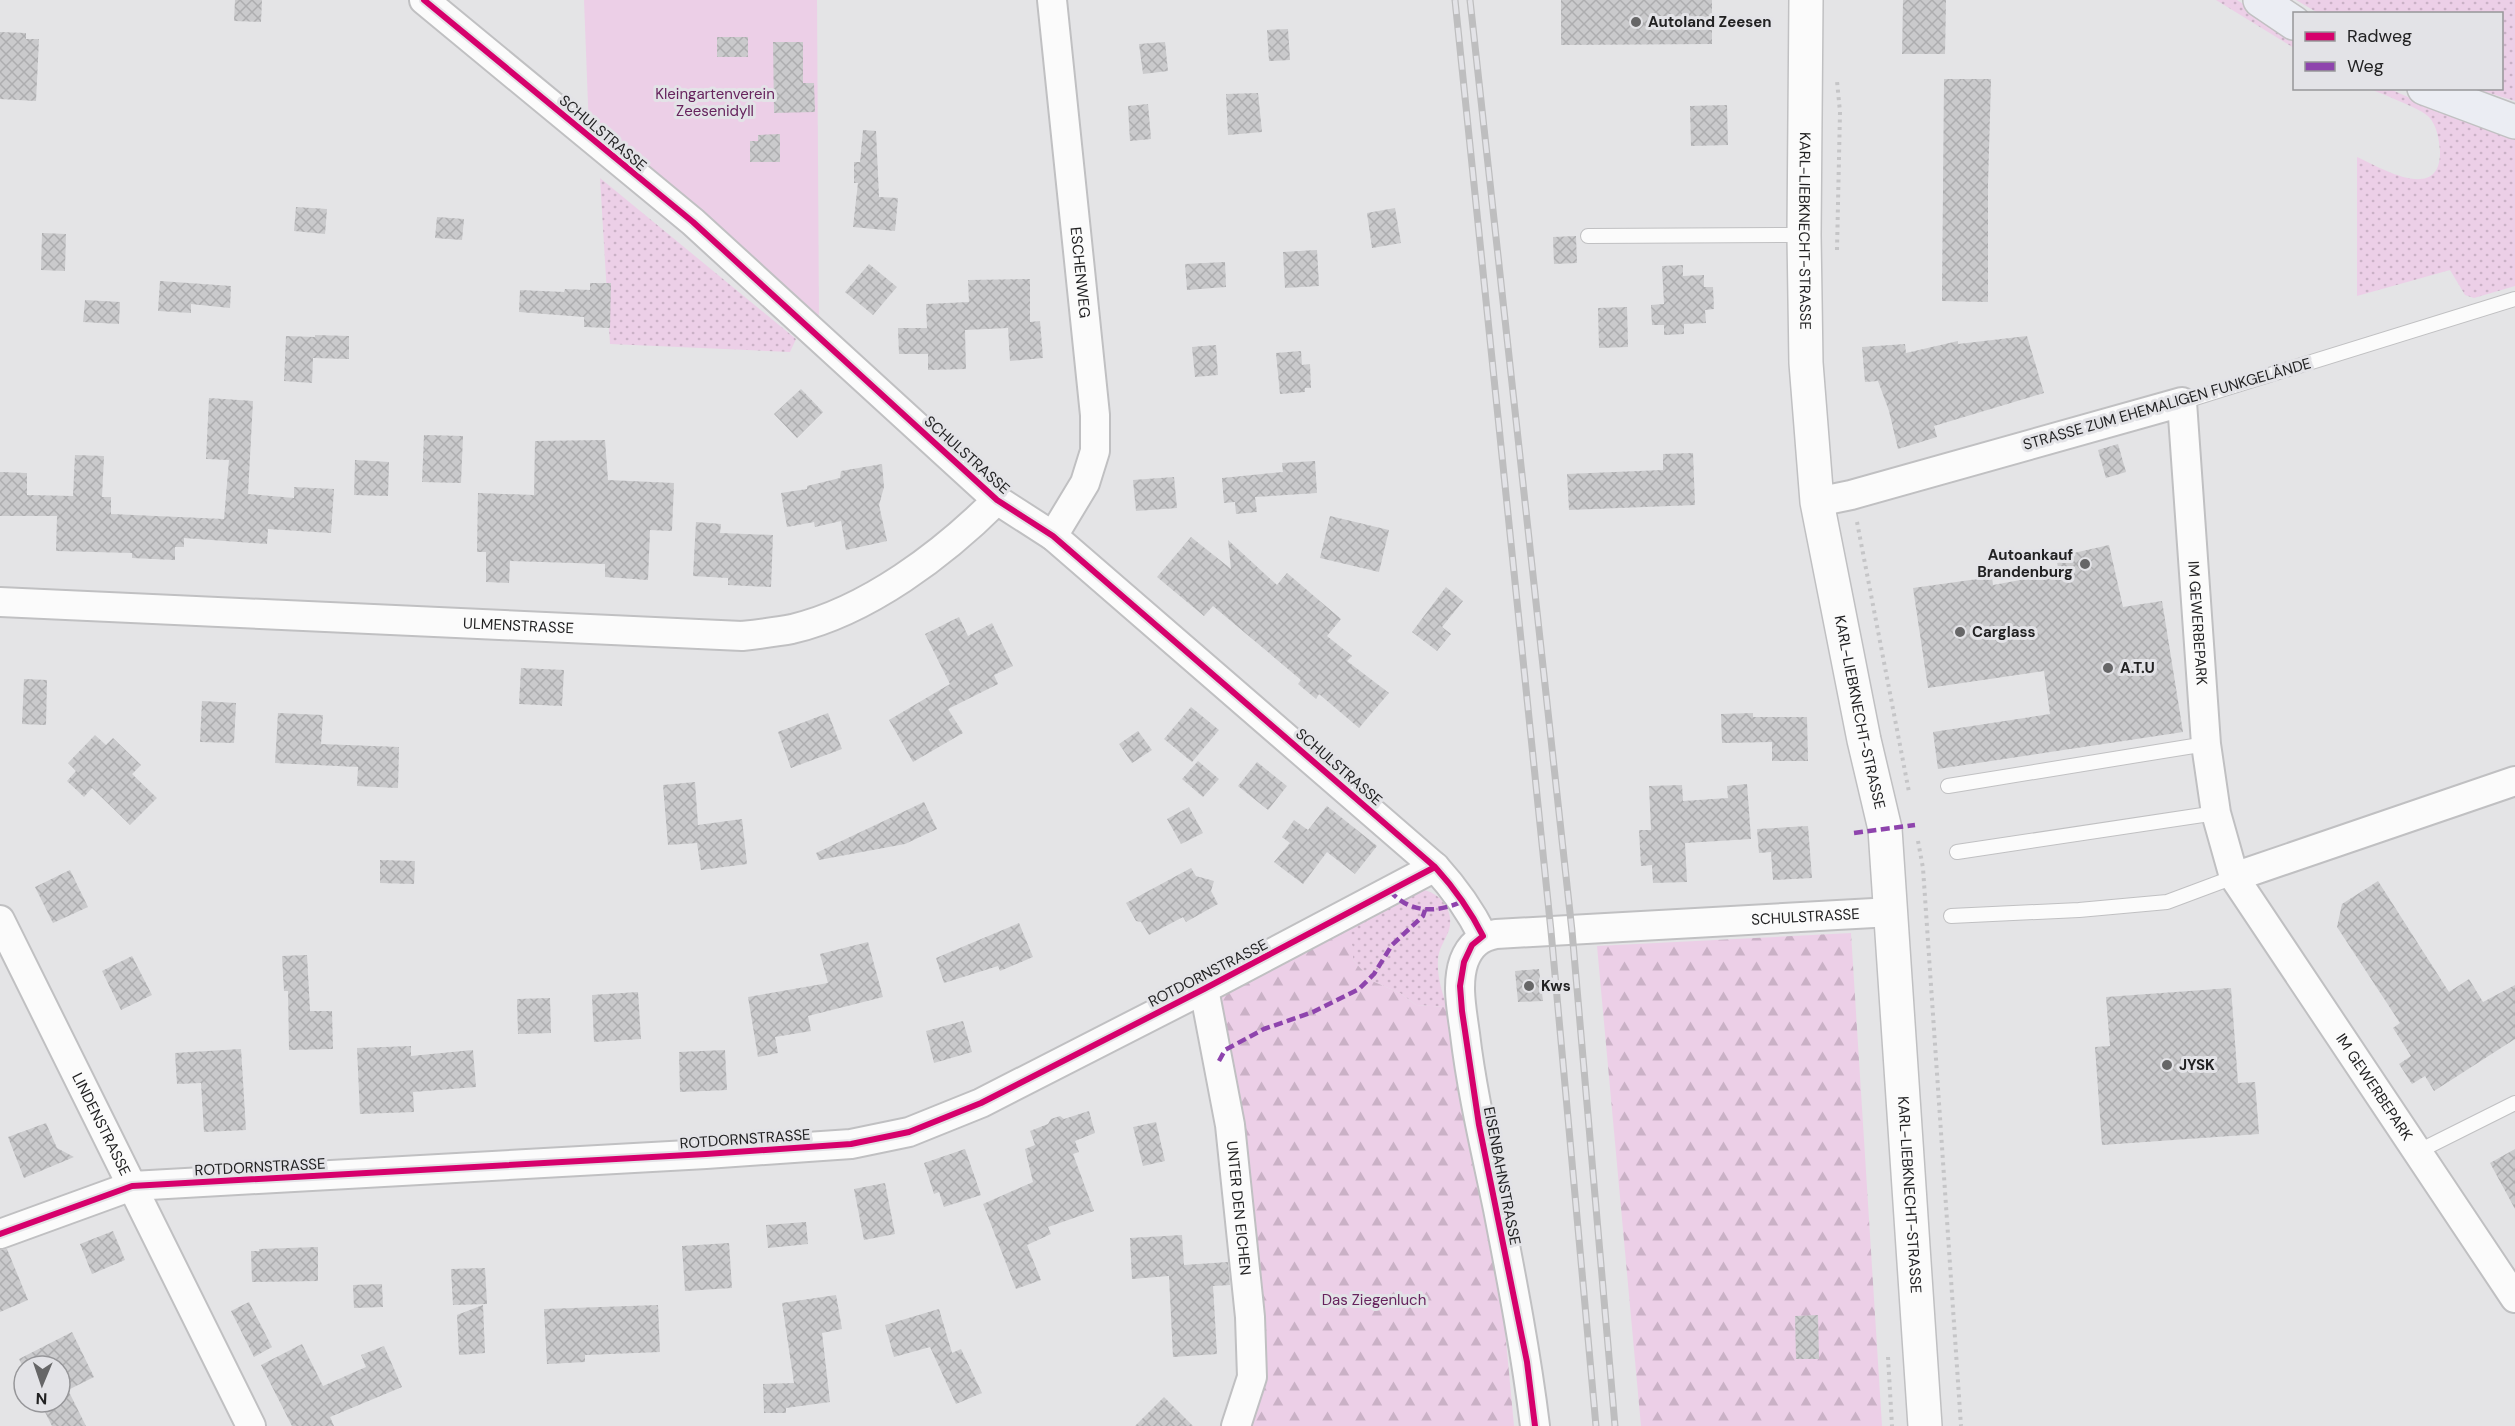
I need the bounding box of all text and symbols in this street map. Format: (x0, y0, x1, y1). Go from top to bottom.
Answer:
place label: Autoland Zeesen (1648, 12, 1772, 32)
legend (2293, 12, 2503, 90)
marker: Autoland Zeesen (1629, 15, 1643, 29)
text: Radweg (2347, 24, 2412, 48)
text: Weg (2347, 54, 2384, 78)
park label: Kleingartenverein Zeesenidyll (655, 84, 775, 121)
street label: SCHULSTRASSE (555, 90, 651, 176)
street label: KARL-LIEBKNECHT-STRASSE (1794, 132, 1815, 330)
street label: ESCHENWEG (1066, 226, 1095, 319)
street label: STRASSE ZUM EHEMALIGEN FUNKGELÄNDE (2021, 353, 2313, 455)
street label: SCHULSTRASSE (920, 411, 1014, 499)
place label: Autoankauf Brandenburg (1977, 545, 2073, 582)
marker: Autoankauf Brandenburg (2078, 557, 2092, 571)
street label: IM GEWERBEPARK (2183, 560, 2212, 686)
street label: ULMENSTRASSE (463, 613, 574, 638)
street label: KARL-LIEBKNECHT-STRASSE (1830, 614, 1890, 811)
place label: Carglass (1972, 622, 2036, 642)
marker: Carglass (1953, 625, 1967, 639)
place label: A.T.U (2120, 658, 2155, 678)
marker: A.T.U (2101, 661, 2115, 675)
street label: SCHULSTRASSE (1291, 724, 1387, 810)
street label: SCHULSTRASSE (1751, 904, 1860, 930)
street label: ROTDORNSTRASSE (1145, 934, 1271, 1012)
place label: Kws (1541, 976, 1571, 996)
marker: Kws (1522, 979, 1536, 993)
street label: IM GEWERBEPARK (2331, 1030, 2417, 1144)
place label: JYSK (2179, 1055, 2215, 1075)
marker: JYSK (2160, 1058, 2174, 1072)
street label: LINDENSTRASSE (67, 1069, 135, 1179)
street label: KARL-LIEBKNECHT-STRASSE (1893, 1095, 1926, 1294)
street label: EISENBAHNSTRASSE (1479, 1105, 1525, 1247)
street label: ROTDORNSTRASSE (679, 1124, 811, 1154)
street label: UNTER DEN EICHEN (1222, 1140, 1256, 1276)
street label: ROTDORNSTRASSE (194, 1154, 326, 1180)
park label: Das Ziegenluch (1322, 1290, 1426, 1310)
north arrow (12, 1354, 72, 1414)
text: N (35, 1388, 48, 1409)

